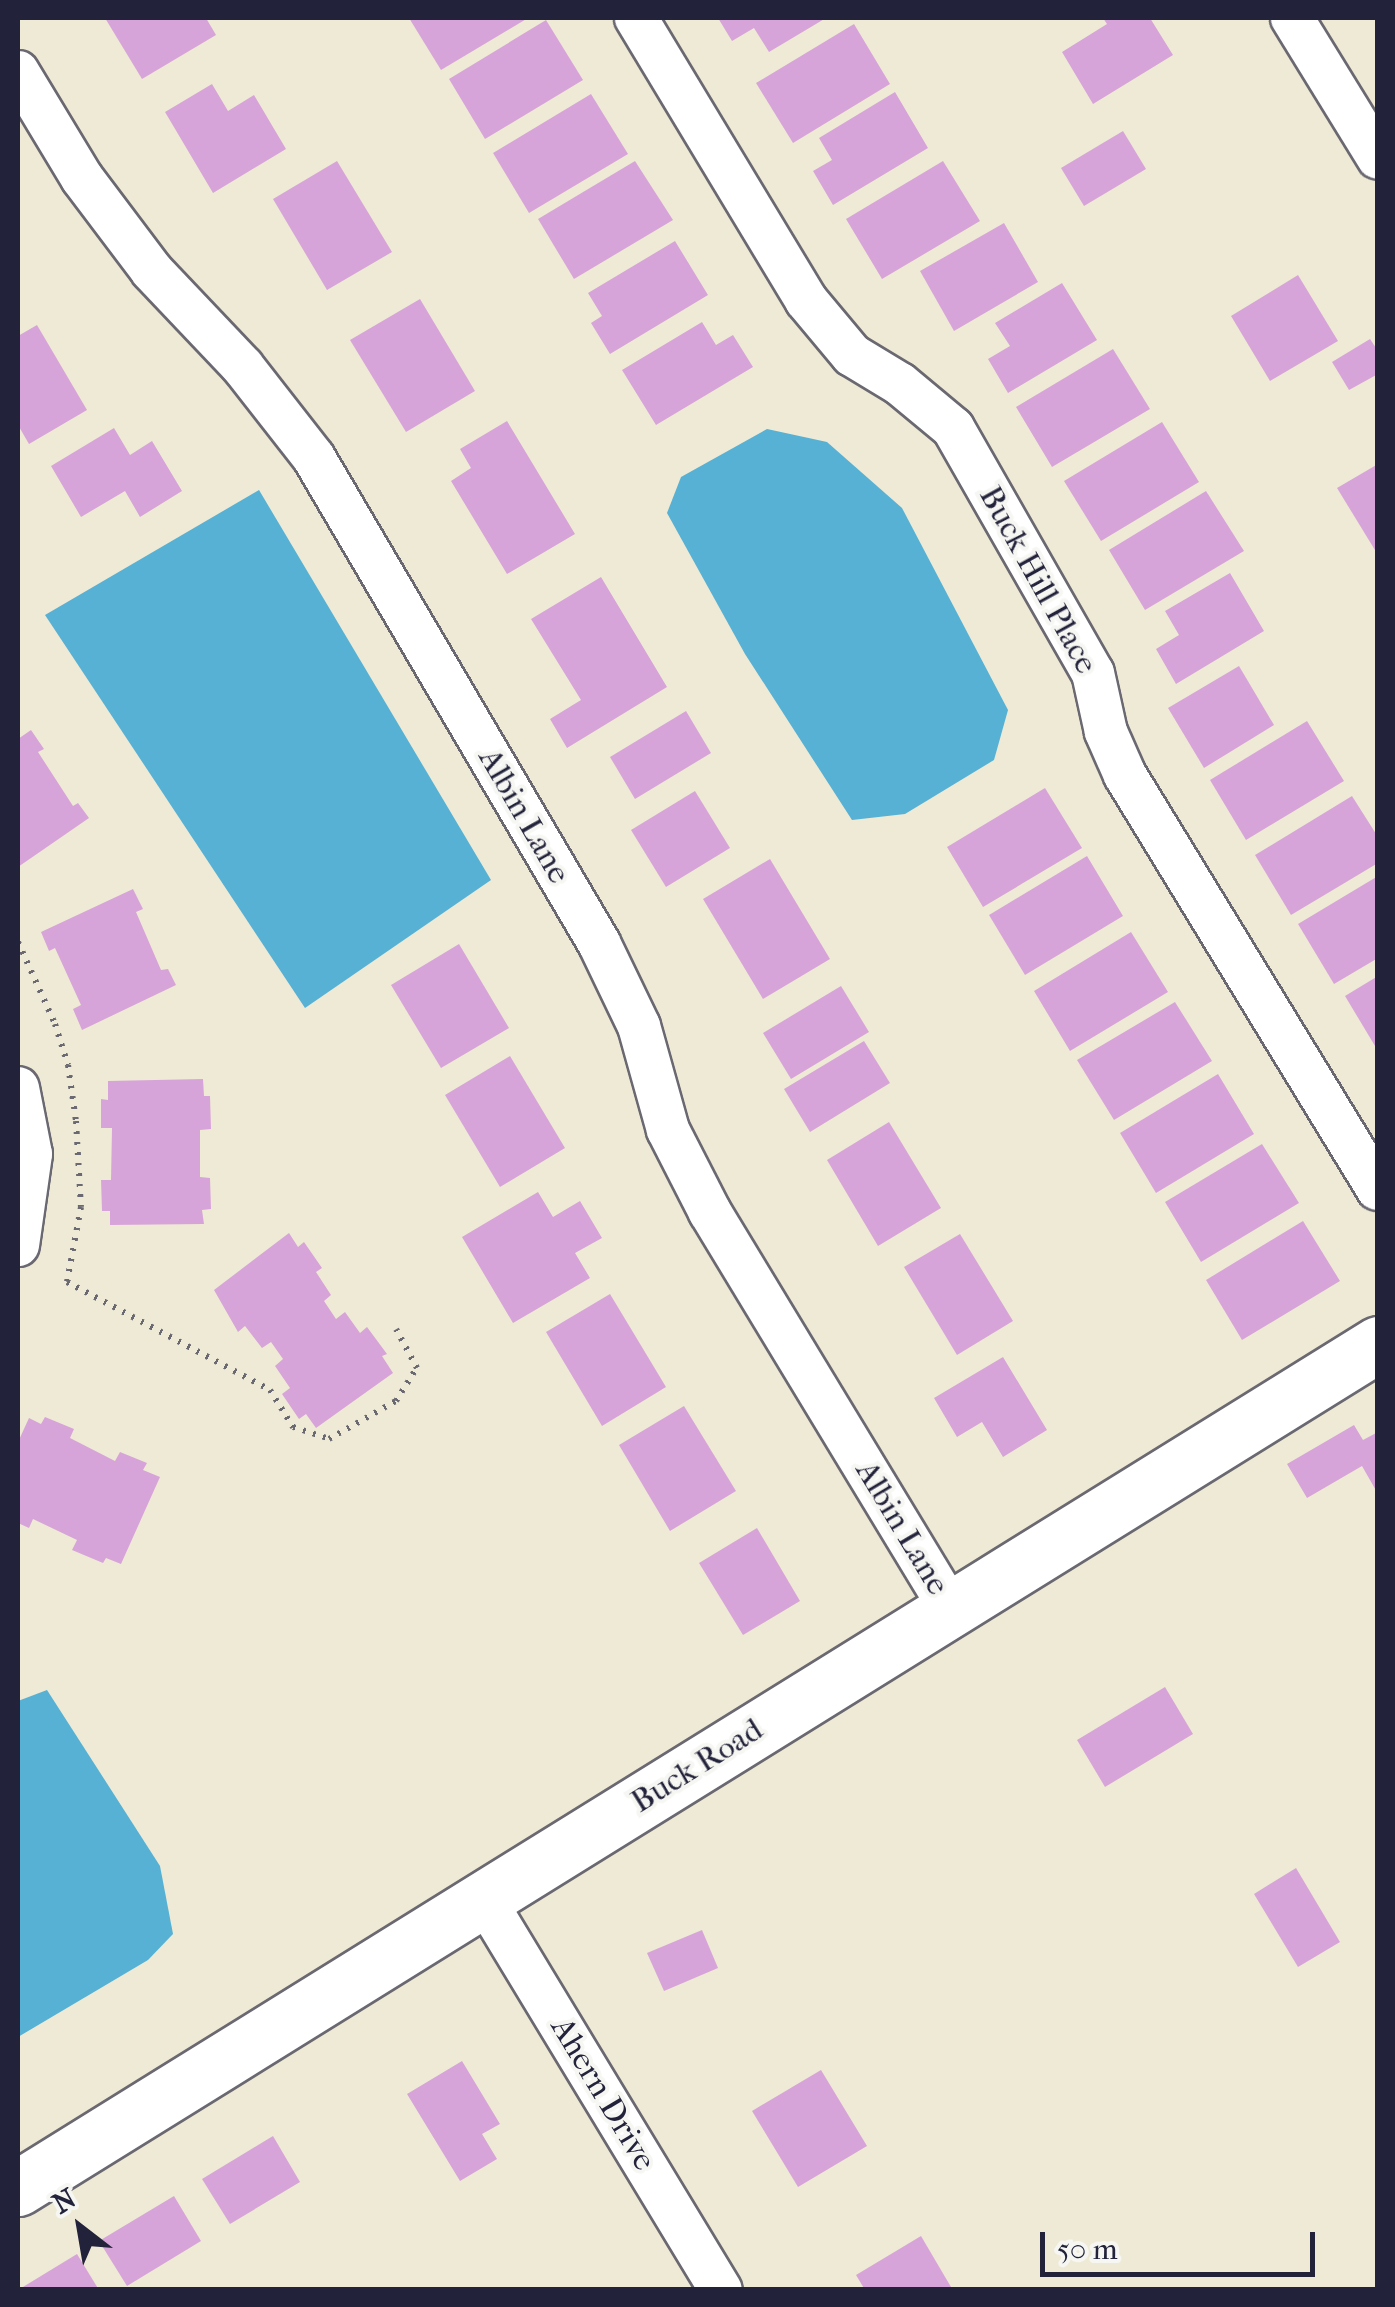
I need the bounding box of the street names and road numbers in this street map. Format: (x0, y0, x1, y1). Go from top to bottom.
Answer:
street label: Buck Hill Place (971, 480, 1105, 680)
street label: Albin Lane (470, 742, 578, 890)
street label: Albin Lane (847, 1454, 957, 1602)
street label: Buck Road (624, 1711, 770, 1821)
street label: Ahern Drive (542, 2011, 664, 2177)

